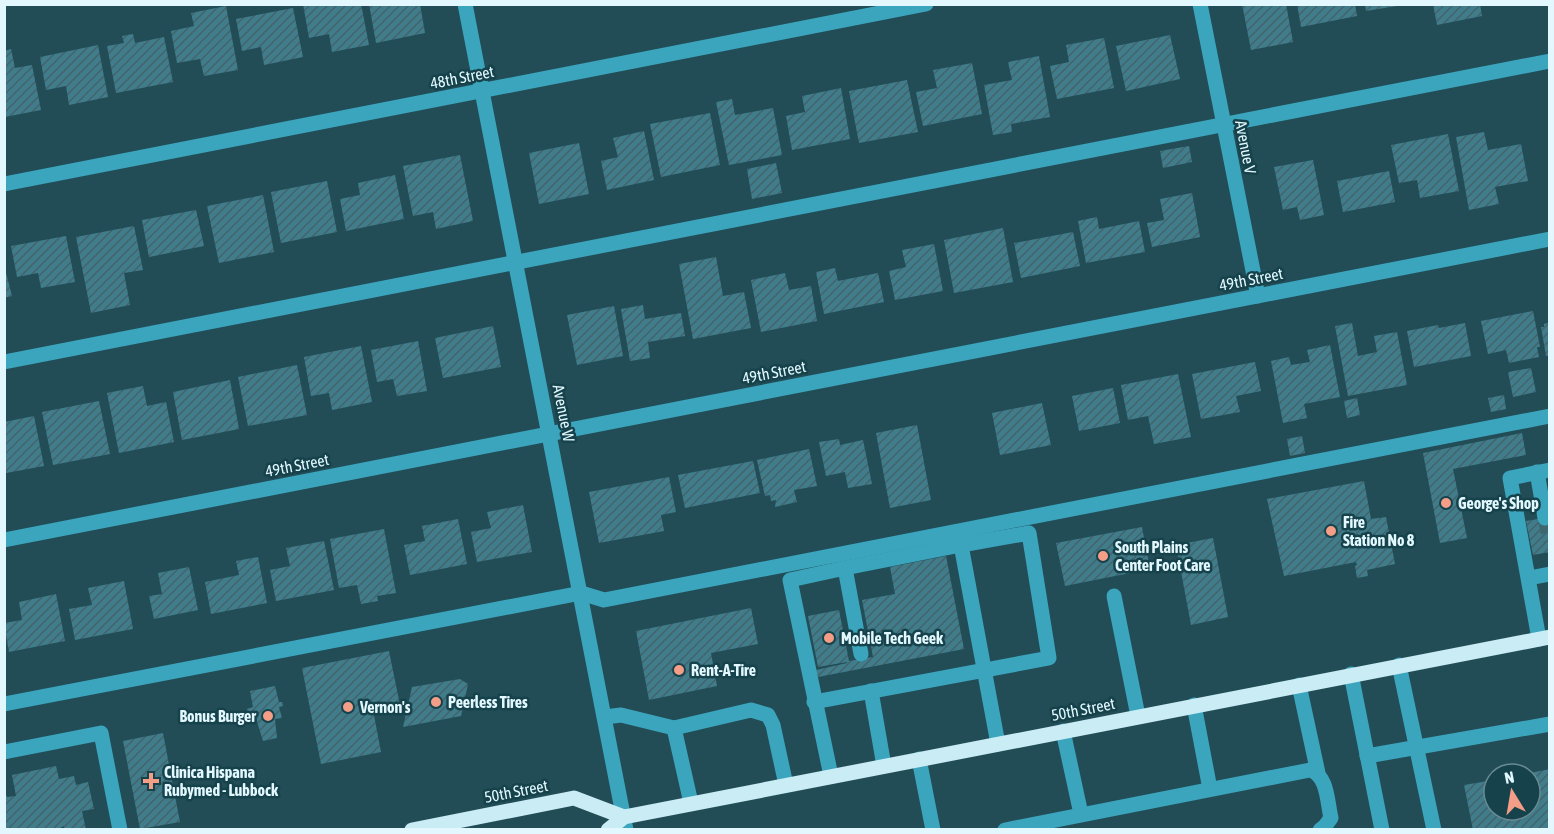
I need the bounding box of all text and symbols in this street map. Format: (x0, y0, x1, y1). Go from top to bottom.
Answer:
street label: 48th Street (429, 62, 496, 92)
street label: Avenue V (1232, 119, 1260, 176)
street label: 49th Street (1218, 264, 1285, 294)
street label: 49th Street (741, 357, 808, 387)
street label: Avenue W (550, 383, 578, 444)
street label: 49th Street (264, 450, 331, 480)
place label: George's Shop (1458, 494, 1539, 512)
marker: George's Shop (1439, 496, 1453, 510)
place label: Fire Station No 8 (1343, 513, 1415, 549)
marker: Fire Station No 8 (1324, 524, 1338, 538)
place label: South Plains Center Foot Care (1115, 538, 1210, 574)
marker: South Plains Center Foot Care (1096, 549, 1110, 563)
place label: Mobile Tech Geek (841, 629, 944, 647)
marker: Mobile Tech Geek (822, 631, 836, 645)
place label: Rent-A-Tire (691, 661, 756, 679)
marker: Rent-A-Tire (672, 663, 686, 677)
place label: Peerless Tires (448, 693, 528, 711)
street label: 50th Street (1050, 694, 1117, 724)
marker: Peerless Tires (429, 695, 443, 709)
place label: Vernon's (359, 698, 411, 716)
marker: Vernon's (341, 700, 355, 714)
place label: Bonus Burger (179, 707, 256, 725)
marker: Bonus Burger (261, 709, 275, 723)
north arrow (1482, 762, 1542, 822)
place label: Clinica Hispana Rubymed - Lubbock (164, 763, 279, 799)
text: N (1503, 768, 1515, 787)
marker: Clinica Hispana Rubymed - Lubbock (142, 772, 160, 790)
street label: 50th Street (483, 776, 550, 806)

